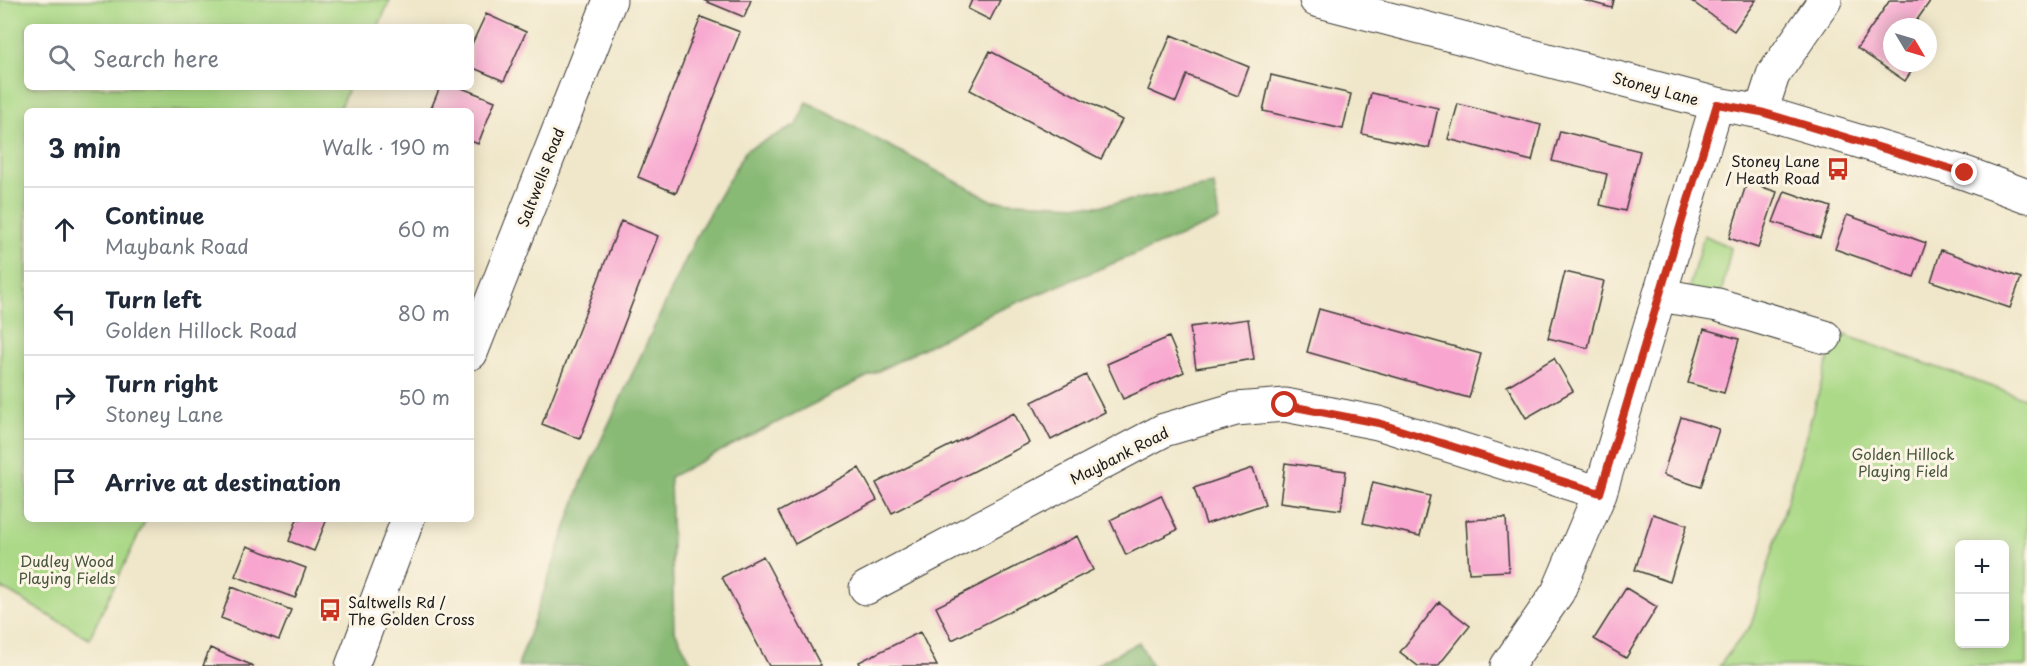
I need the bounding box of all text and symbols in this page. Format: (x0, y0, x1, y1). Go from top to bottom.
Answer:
north arrow (1883, 18, 1937, 72)
search box (24, 24, 474, 90)
icon: search (45, 41, 78, 74)
text: Search here (93, 41, 219, 74)
street label: Stoney Lane (1610, 65, 1702, 111)
street label: Saltwells Road (511, 124, 569, 230)
text: 3 min (48, 128, 121, 167)
text: Walk · 190 m (322, 132, 450, 162)
place label: Stoney Lane / Heath Road (1725, 149, 1820, 189)
bus stop icon: Stoney Lane / Heath Road (1825, 156, 1851, 182)
route end (1951, 159, 1977, 185)
text: Continue (105, 198, 204, 231)
icon: ahead (48, 213, 81, 246)
text: 60 m (398, 214, 450, 244)
text: Maybank Road (105, 231, 249, 261)
text: Turn left (105, 282, 202, 315)
icon: left (48, 297, 81, 330)
text: 80 m (398, 298, 450, 328)
text: Golden Hillock Road (105, 315, 297, 345)
text: Turn right (105, 366, 218, 399)
icon: right (48, 381, 81, 414)
text: 50 m (398, 382, 450, 412)
route start (1271, 391, 1297, 417)
text: Stoney Lane (105, 399, 224, 429)
street label: Maybank Road (1066, 420, 1172, 490)
park label: Golden Hillock Playing Field (1851, 442, 1955, 482)
icon: arrive (48, 465, 81, 498)
text: Arrive at destination (105, 465, 341, 498)
map controls (1955, 540, 2009, 648)
button: + (1955, 540, 2009, 594)
park label: Dudley Wood Playing Fields (19, 549, 116, 589)
place label: Saltwells Rd / The Golden Cross (348, 590, 475, 630)
button: − (1955, 594, 2009, 648)
bus stop icon: Saltwells Rd / The Golden Cross (317, 597, 343, 623)

